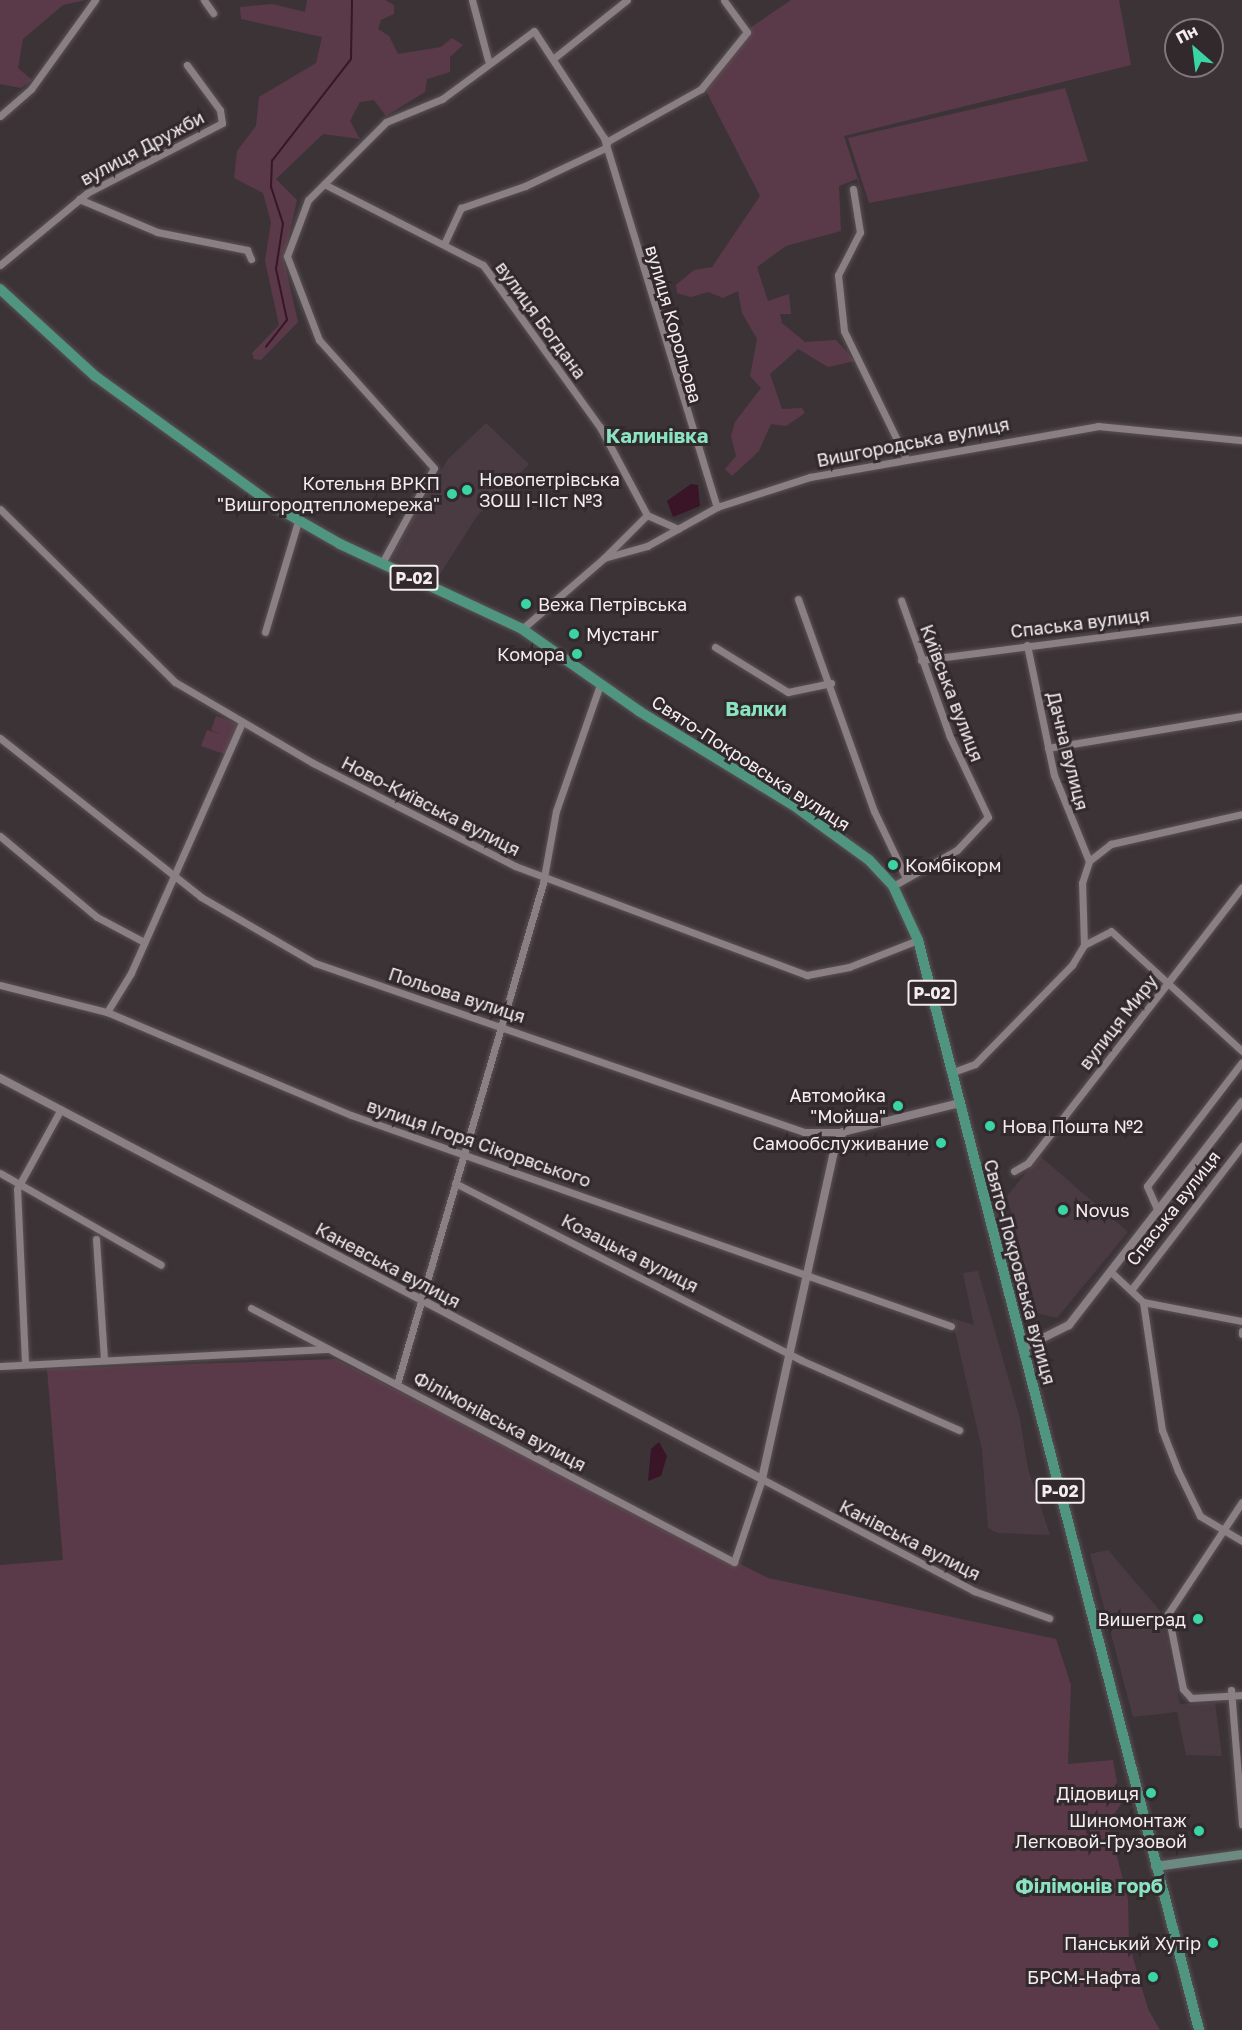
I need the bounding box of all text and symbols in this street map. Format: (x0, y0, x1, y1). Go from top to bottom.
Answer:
north arrow (1164, 18, 1224, 78)
text: Пн (1172, 20, 1201, 48)
street label: вулиця Дружби (76, 106, 208, 190)
street label: вулиця Корольова (641, 243, 707, 405)
street label: вулиця Богдана (491, 257, 591, 383)
street label: Вишгородська вулиця (815, 413, 1011, 471)
district label: Калинівка (606, 423, 708, 447)
place label: Новопетрівська ЗОШ I-IIст №3 (479, 469, 620, 512)
place label: Котельня ВРКП "Вишгородтепломережа" (217, 473, 440, 516)
marker: Новопетрівська ЗОШ I-IIст №3 (460, 483, 474, 497)
marker: Котельня ВРКП "Вишгородтепломережа" (445, 487, 459, 501)
road number: Р-02 (388, 565, 440, 591)
place label: Вежа Петрівська (538, 593, 687, 615)
marker: Вежа Петрівська (519, 597, 533, 611)
street label: Спаська вулиця (1009, 604, 1151, 642)
street label: Київська вулиця (916, 621, 988, 765)
place label: Мустанг (586, 623, 659, 645)
marker: Мустанг (567, 627, 581, 641)
place label: Комора (497, 643, 565, 665)
marker: Комора (570, 647, 584, 661)
street label: Дачна вулиця (1043, 689, 1093, 813)
street label: Свято-Покровська вулиця (648, 691, 854, 835)
district label: Валки (725, 696, 787, 720)
street label: Ново-Київська вулиця (338, 752, 524, 860)
place label: Комбікорм (905, 854, 1001, 876)
marker: Комбікорм (886, 858, 900, 872)
street label: Польова вулиця (386, 963, 528, 1027)
street label: вулиця Миру (1074, 970, 1162, 1074)
road number: Р-02 (906, 980, 958, 1006)
place label: Автомойка "Мойша" (789, 1085, 886, 1128)
street label: вулиця Ігоря Сікорвського (364, 1094, 594, 1192)
marker: Автомойка "Мойша" (891, 1099, 905, 1113)
place label: Нова Пошта №2 (1002, 1115, 1143, 1137)
marker: Нова Пошта №2 (983, 1119, 997, 1133)
place label: Самообслуживание (753, 1132, 929, 1154)
marker: Самообслуживание (934, 1136, 948, 1150)
street label: Спаська вулиця (1121, 1146, 1225, 1270)
street label: Свято-Покровська вулиця (979, 1157, 1061, 1387)
place label: Novus (1075, 1199, 1130, 1221)
marker: Novus (1056, 1203, 1070, 1217)
street label: Козацька вулиця (558, 1209, 702, 1297)
street label: Каневська вулиця (312, 1218, 464, 1312)
street label: Філімонівська вулиця (410, 1366, 590, 1476)
road number: Р-02 (1034, 1478, 1086, 1504)
street label: Канівська вулиця (836, 1495, 984, 1585)
place label: Вишеград (1098, 1608, 1186, 1630)
marker: Вишеград (1191, 1612, 1205, 1626)
place label: Дідовиця (1057, 1782, 1139, 1804)
marker: Дідовиця (1144, 1786, 1158, 1800)
place label: Шиномонтаж Легковой-Грузовой (1015, 1810, 1187, 1852)
marker: Шиномонтаж Легковой-Грузовой (1192, 1824, 1206, 1838)
district label: Філімонів горб (1015, 1873, 1163, 1897)
place label: Панський Хутір (1064, 1932, 1201, 1954)
marker: Панський Хутір (1206, 1936, 1220, 1950)
place label: БРСМ-Нафта (1027, 1966, 1141, 1988)
marker: БРСМ-Нафта (1146, 1970, 1160, 1984)

